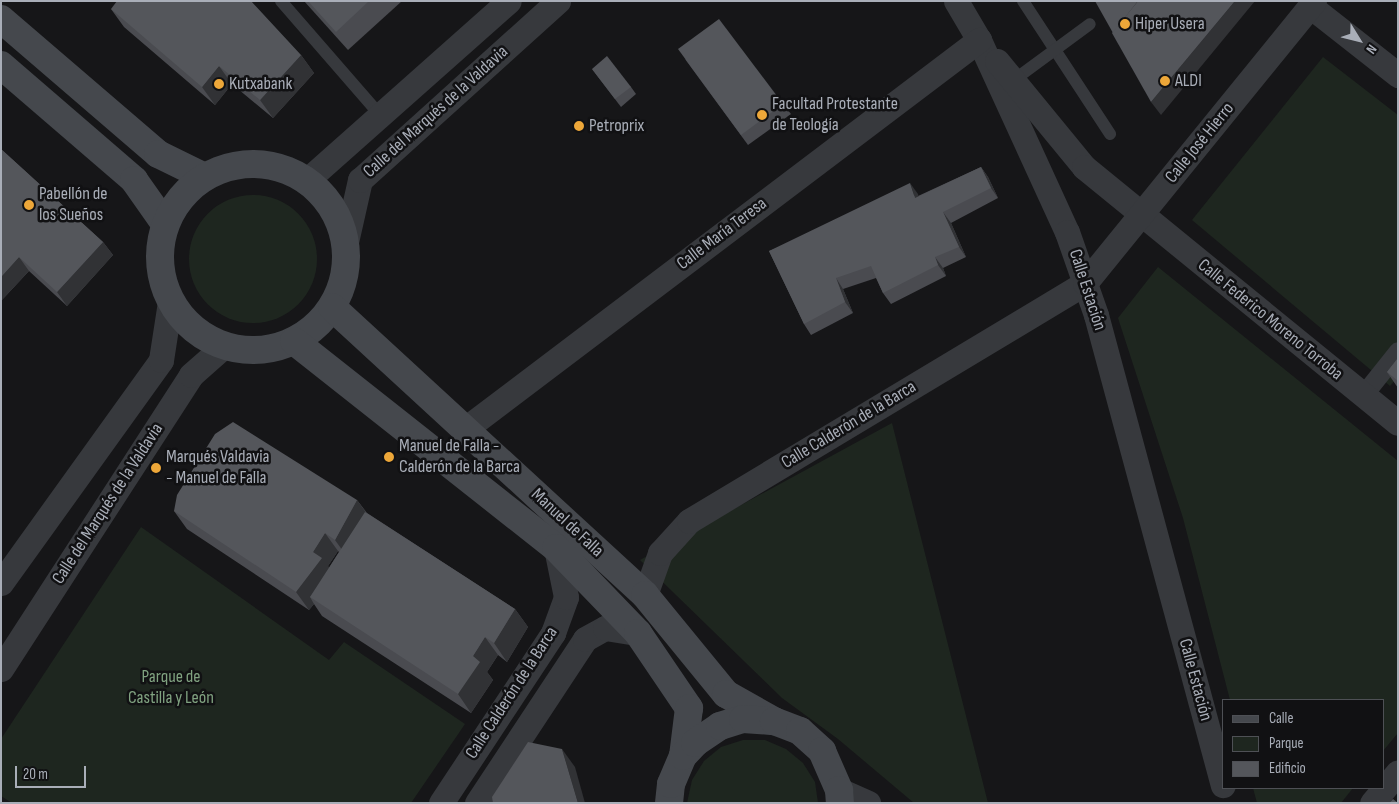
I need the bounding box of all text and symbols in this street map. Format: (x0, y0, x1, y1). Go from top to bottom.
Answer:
place label: Hiper Usera (1135, 13, 1205, 35)
north arrow (1334, 15, 1384, 65)
marker: Hiper Usera (1119, 18, 1131, 30)
street label: Calle del Marqués de la Valdavia (359, 41, 513, 183)
text: N (1362, 41, 1381, 57)
place label: ALDI (1175, 70, 1202, 92)
place label: Kutxabank (229, 73, 292, 95)
marker: ALDI (1159, 75, 1171, 87)
marker: Kutxabank (213, 78, 225, 90)
place label: Facultad Protestante de Teología (772, 94, 898, 136)
street label: Calle José Hierro (1161, 98, 1239, 188)
marker: Facultad Protestante de Teología (756, 109, 768, 121)
place label: Petroprix (589, 115, 644, 137)
marker: Petroprix (573, 120, 585, 132)
place label: Pabellón de los Sueños (39, 184, 107, 226)
street label: Calle María Teresa (673, 193, 771, 275)
marker: Pabellón de los Sueños (23, 199, 35, 211)
street label: Calle Estación (1064, 247, 1110, 333)
street label: Calle Federico Moreno Torroba (1193, 255, 1347, 385)
street label: Calle Calderón de la Barca (778, 376, 920, 474)
street label: Calle del Marqués de la Valdavia (48, 420, 168, 588)
place label: Manuel de Falla - Calderón de la Barca (399, 436, 520, 478)
place label: Marqués Valdavia - Manuel de Falla (166, 447, 269, 489)
marker: Manuel de Falla - Calderón de la Barca (383, 451, 395, 463)
marker: Marqués Valdavia - Manuel de Falla (150, 462, 162, 474)
street label: Manuel de Falla (526, 484, 608, 562)
street label: Calle Calderón de la Barca (461, 623, 563, 763)
street label: Calle Estación (1174, 637, 1216, 723)
park label: Parque de Castilla y León (128, 667, 214, 710)
legend (1222, 699, 1384, 789)
text: Calle (1269, 709, 1293, 728)
text: Parque (1269, 734, 1304, 753)
scale bar (18, 756, 89, 788)
text: Edificio (1269, 759, 1306, 778)
text: 20 m (23, 765, 48, 784)

